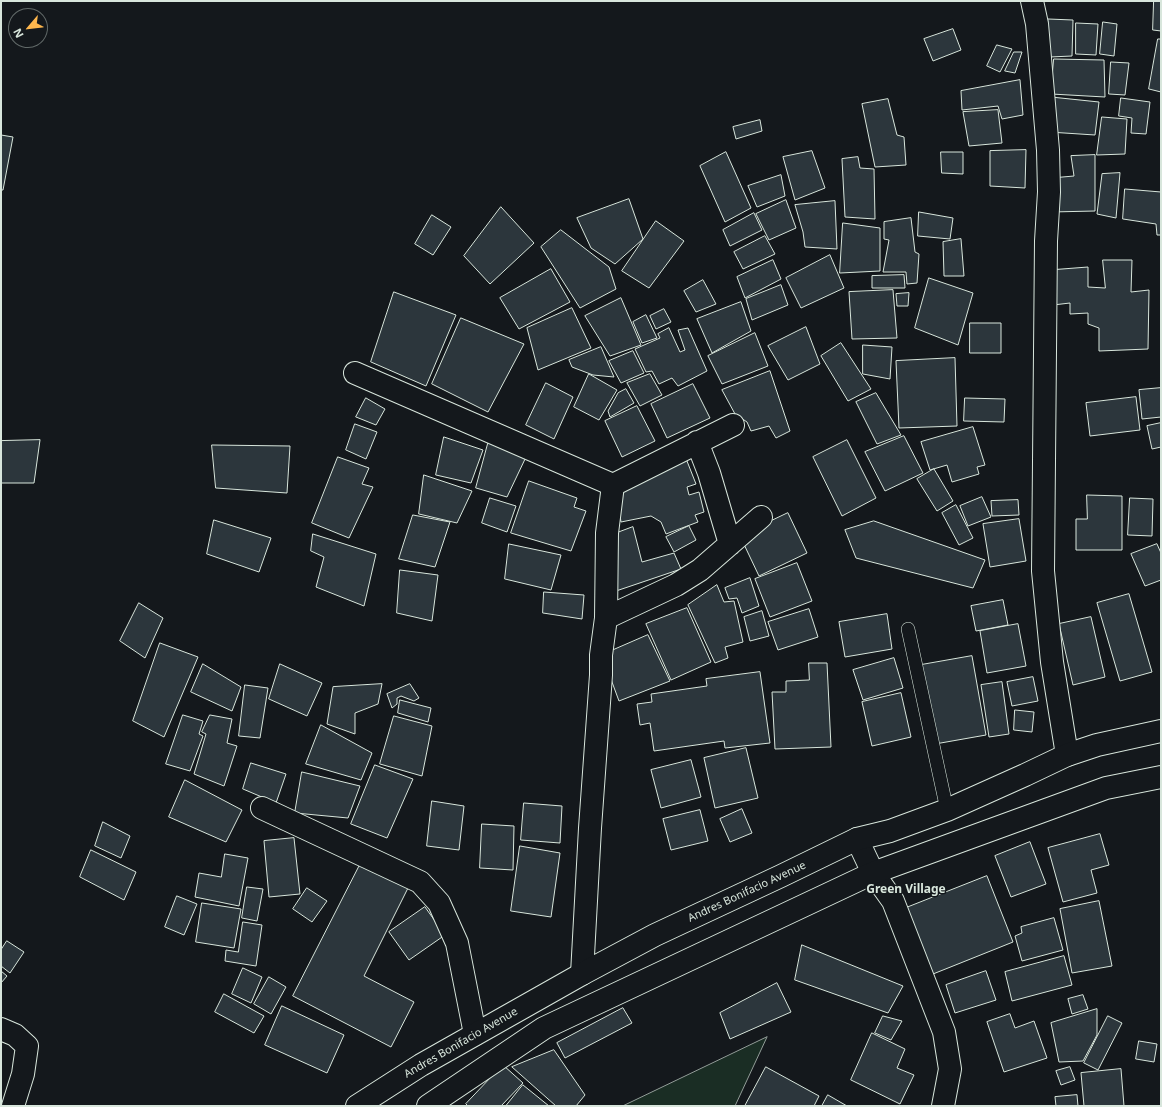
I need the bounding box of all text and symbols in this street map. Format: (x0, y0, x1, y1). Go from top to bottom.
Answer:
north arrow (8, 8, 48, 48)
text: N (9, 26, 27, 41)
street label: Andres Bonifacio Avenue (686, 859, 808, 925)
district label: Green Village (866, 883, 946, 897)
street label: Andres Bonifacio Avenue (402, 1005, 520, 1081)

